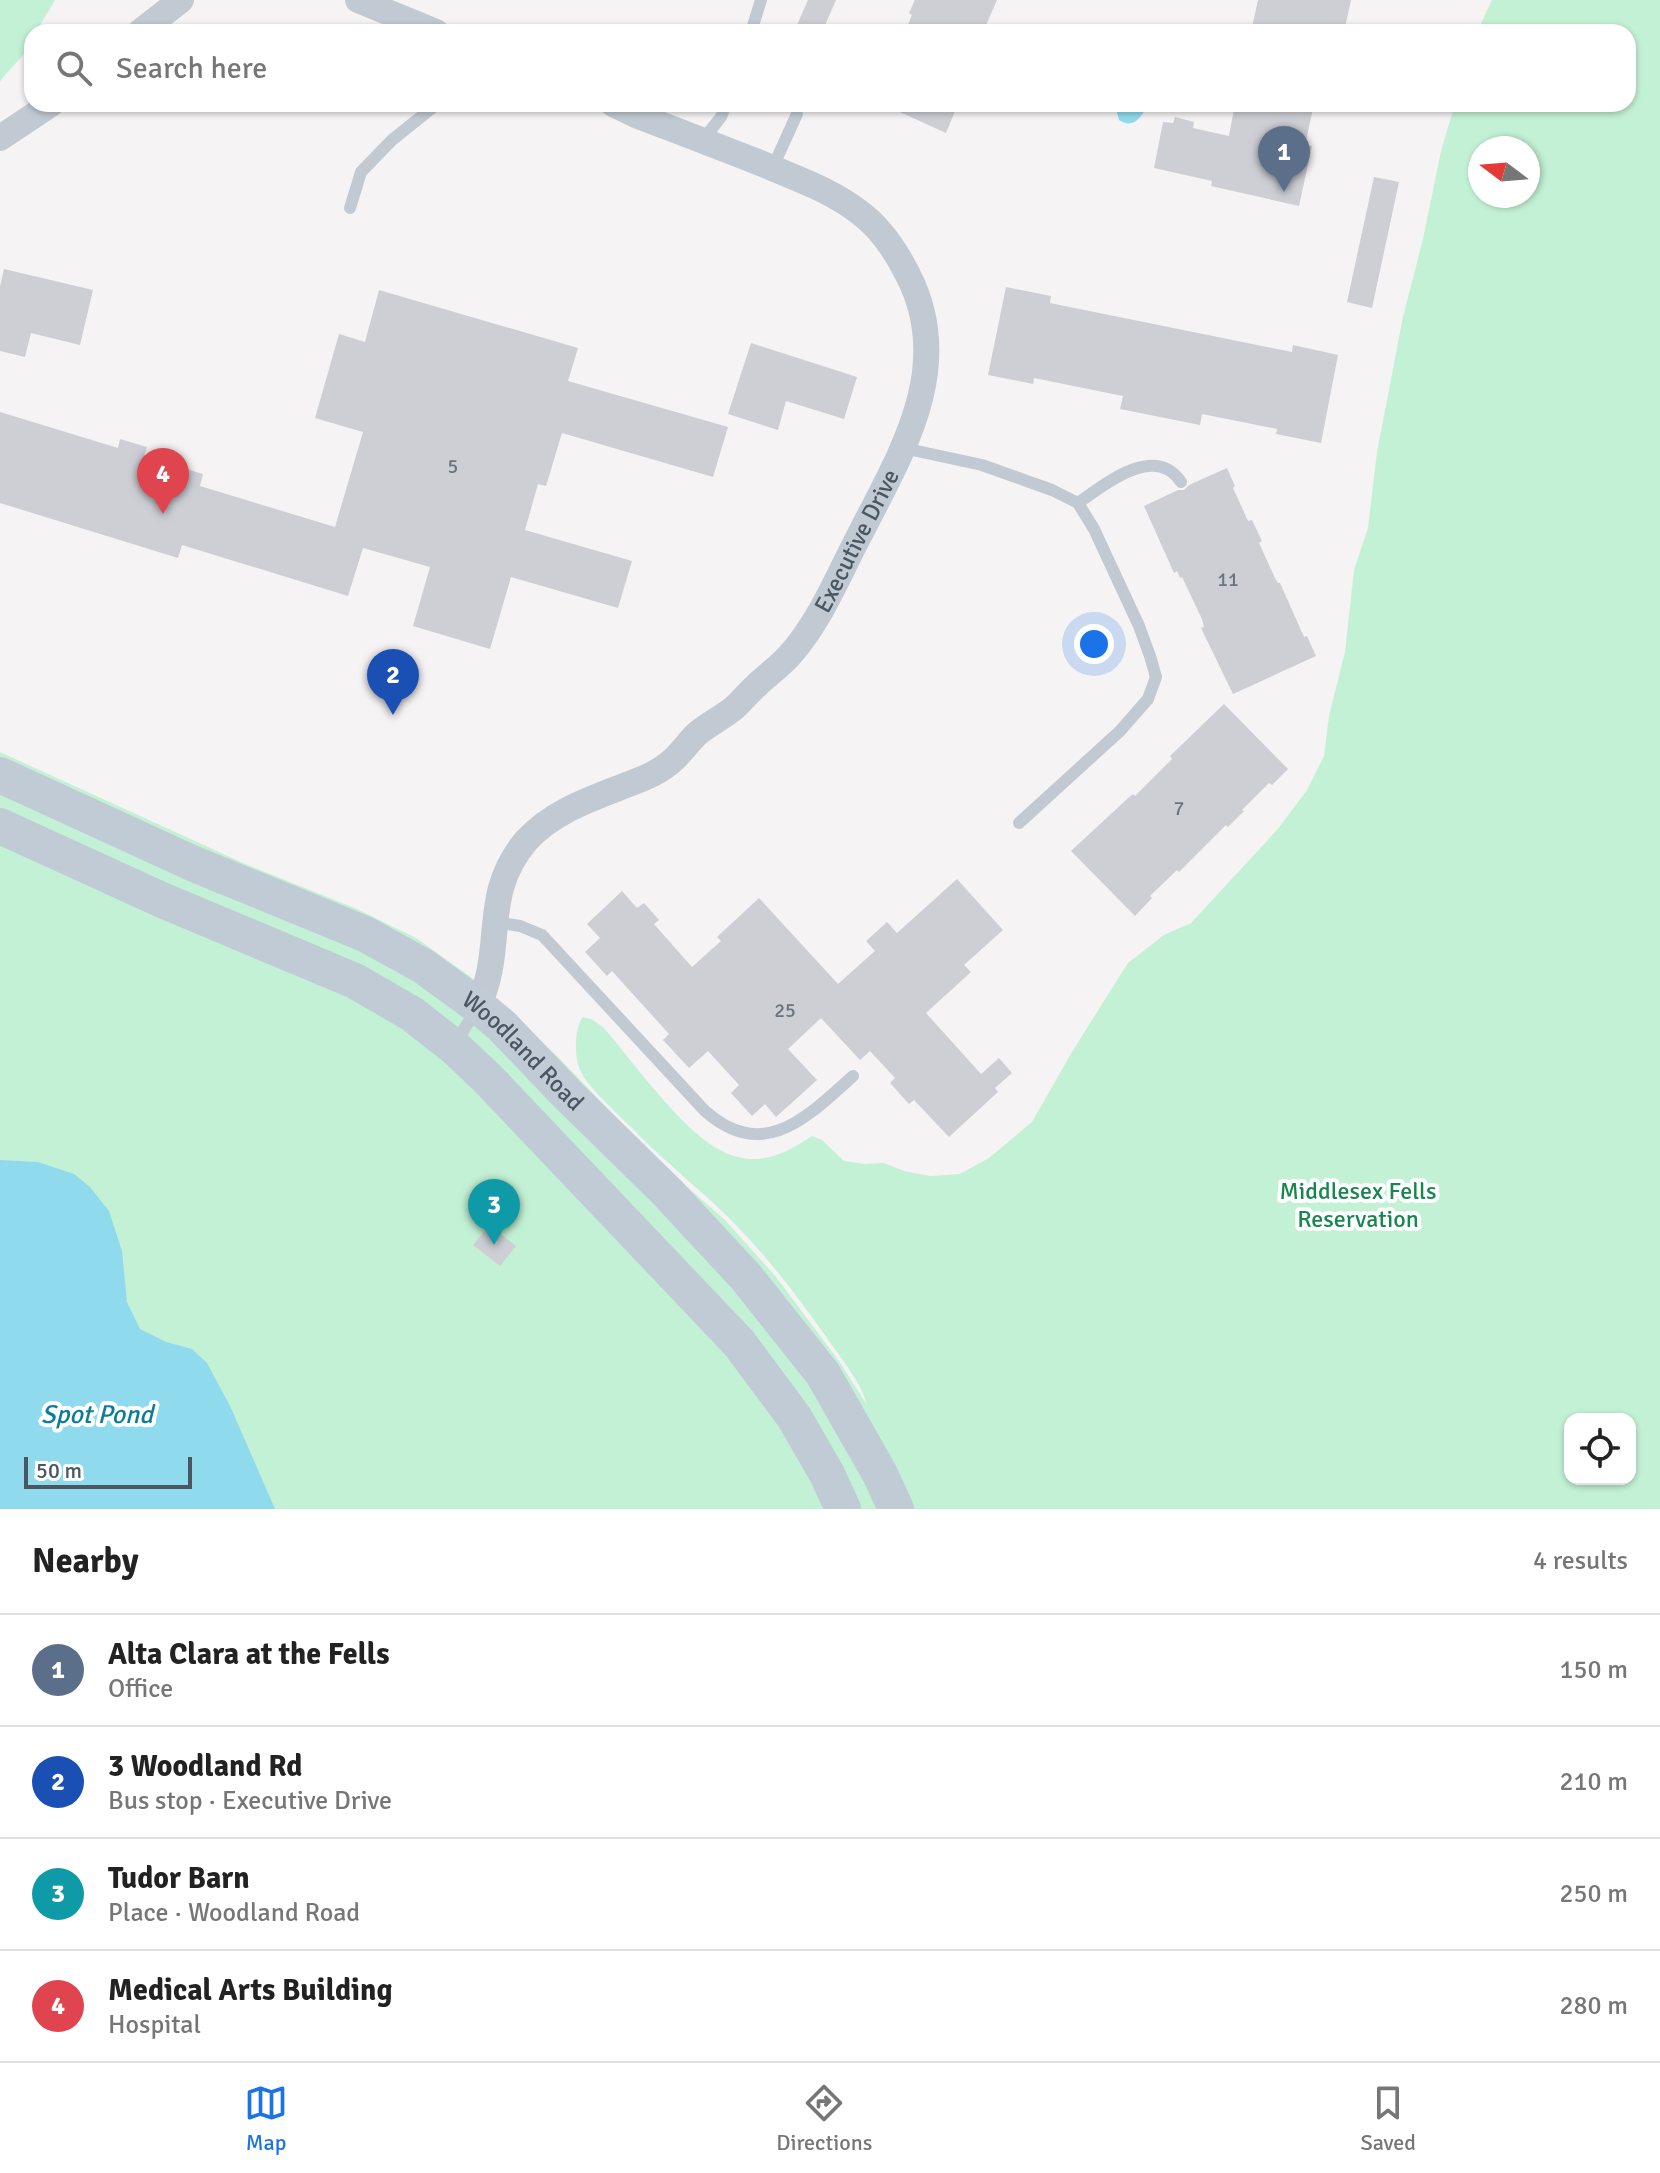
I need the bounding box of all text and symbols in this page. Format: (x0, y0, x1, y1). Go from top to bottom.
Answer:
search box (24, 24, 1636, 112)
icon: search (52, 46, 96, 90)
text: Search here (116, 50, 267, 87)
pin: 1 (1258, 126, 1310, 192)
north arrow (1468, 136, 1540, 208)
pin: 4 (137, 448, 189, 514)
house number: 5 (448, 454, 458, 479)
street label: Executive Drive (808, 464, 906, 618)
house number: 11 (1217, 567, 1239, 592)
your location (1074, 624, 1114, 664)
pin: 2 (367, 649, 419, 715)
house number: 7 (1174, 796, 1184, 821)
street label: Woodland Road (456, 984, 590, 1117)
house number: 25 (774, 998, 796, 1023)
park label: Middlesex Fells Reservation (1279, 1176, 1437, 1234)
pin: 3 (468, 1179, 520, 1245)
water label: Spot Pond (41, 1399, 156, 1431)
map controls (1564, 1413, 1636, 1485)
button: locate (1564, 1413, 1636, 1485)
scale bar (24, 1453, 192, 1489)
text: 50 m (36, 1457, 82, 1484)
text: Nearby (32, 1540, 139, 1582)
text: 4 results (1533, 1545, 1628, 1577)
text: Alta Clara at the Fells (108, 1636, 390, 1673)
text: 1 (51, 1654, 65, 1686)
text: 150 m (1559, 1654, 1628, 1686)
text: Office (108, 1673, 173, 1705)
text: 3 Woodland Rd (108, 1748, 302, 1785)
text: 2 (51, 1766, 65, 1798)
text: 210 m (1559, 1766, 1628, 1798)
text: Bus stop · Executive Drive (108, 1785, 392, 1817)
text: Tudor Barn (108, 1860, 250, 1897)
text: 3 (51, 1878, 65, 1910)
text: 250 m (1559, 1878, 1628, 1910)
text: Place · Woodland Road (108, 1897, 360, 1929)
text: Medical Arts Building (108, 1972, 393, 2009)
text: 4 (51, 1990, 65, 2022)
text: 280 m (1559, 1990, 1628, 2022)
text: Hospital (108, 2009, 201, 2041)
tab: Map (244, 2081, 288, 2156)
tab: Directions (776, 2081, 872, 2156)
tab: Saved (1361, 2081, 1416, 2156)

